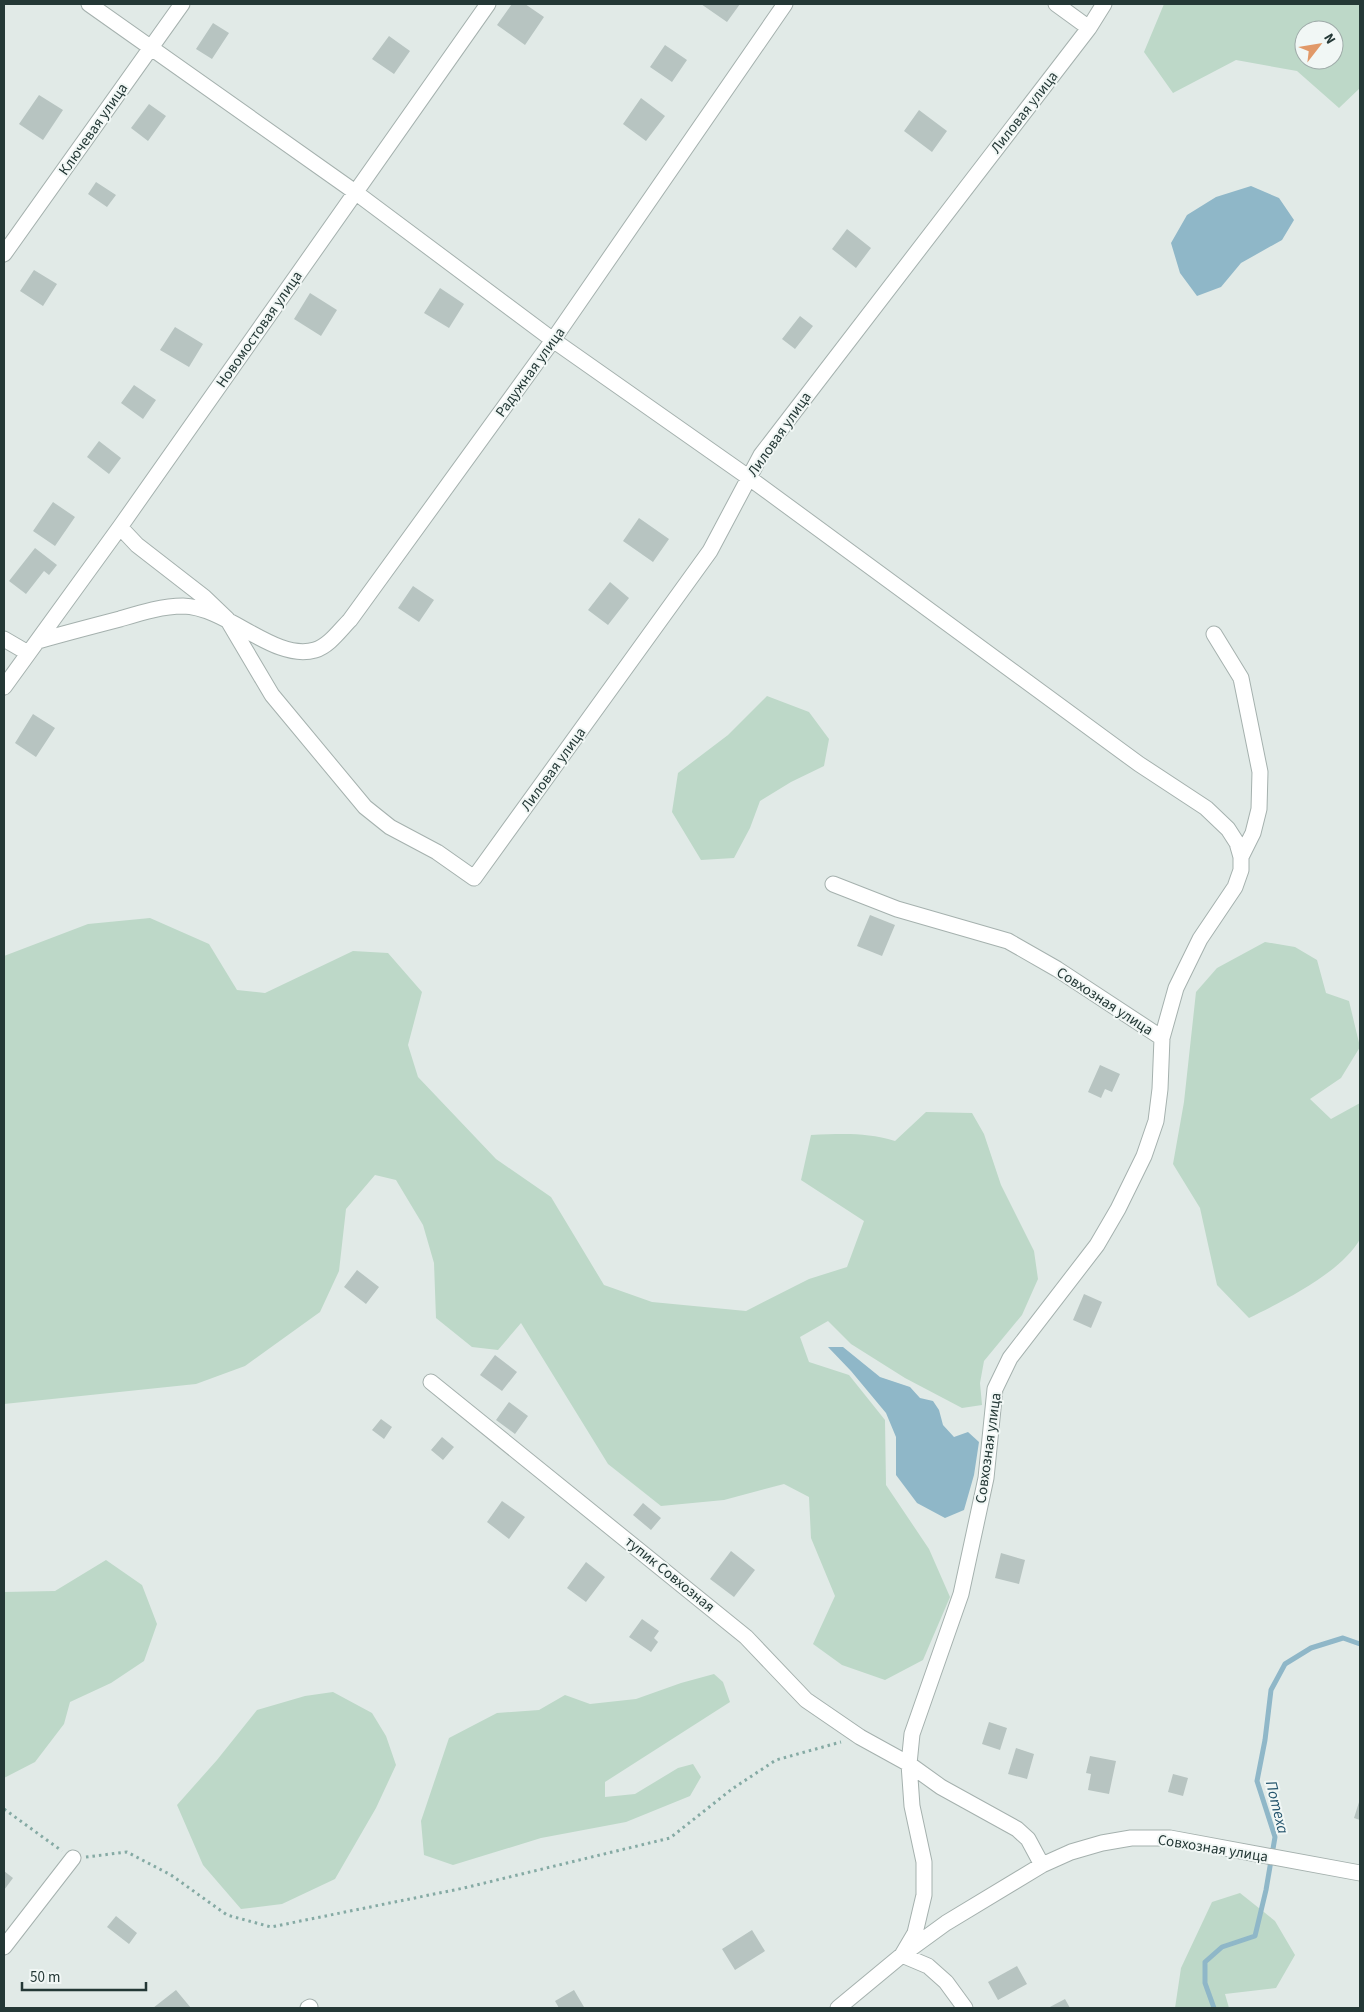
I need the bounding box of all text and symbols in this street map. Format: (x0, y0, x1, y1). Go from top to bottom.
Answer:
north arrow (1294, 20, 1344, 70)
text: N (1318, 30, 1340, 48)
street label: Лиловая улица (986, 67, 1063, 158)
street label: Ключевая улица (54, 79, 133, 180)
street label: Новомостовая улица (211, 267, 308, 392)
street label: Радужная улица (491, 323, 570, 422)
street label: Лиловая улица (742, 388, 816, 481)
street label: Лиловая улица (516, 723, 591, 816)
street label: Совхозная улица (1052, 962, 1157, 1041)
street label: Совхозная улица (970, 1391, 1007, 1505)
street label: тупик Совхозная (620, 1532, 719, 1617)
water label: Потеха (1260, 1778, 1294, 1836)
street label: Совхозная улица (1156, 1829, 1270, 1868)
scale bar (22, 1960, 146, 1992)
text: 50 m (30, 1967, 60, 1988)

